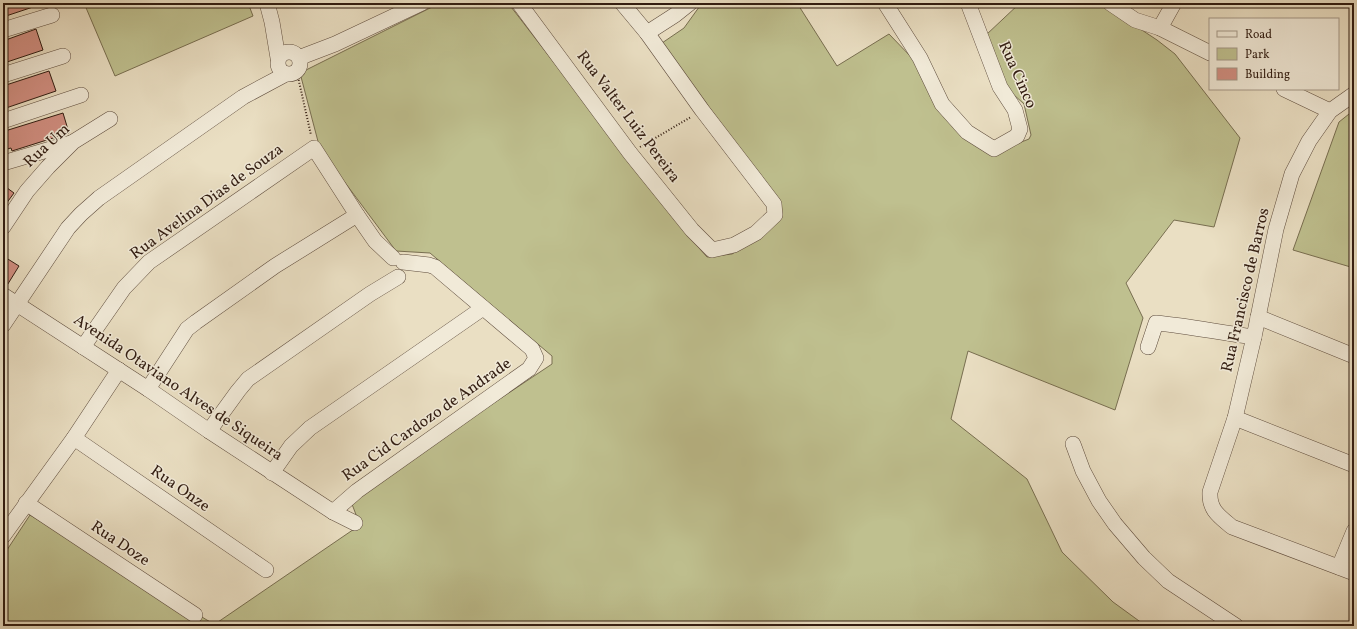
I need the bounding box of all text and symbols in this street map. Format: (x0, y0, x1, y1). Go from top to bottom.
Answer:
legend (1209, 18, 1339, 90)
text: Road (1245, 27, 1272, 43)
street label: Rua Cinco (992, 38, 1042, 112)
street label: Rua Valter Luiz Pereira (571, 46, 685, 188)
text: Park (1245, 47, 1270, 63)
text: Building (1245, 67, 1290, 83)
street label: Rua Um (19, 119, 75, 173)
street label: Rua Avelina Dias de Souza (126, 139, 288, 265)
street label: Rua Francisco de Barros (1216, 206, 1276, 374)
street label: Avenida Otaviano Alves de Siqueira (69, 309, 287, 467)
street label: Rua Cid Cardozo de Andrade (338, 353, 516, 487)
street label: Rua Onze (146, 460, 214, 518)
street label: Rua Doze (86, 516, 154, 572)

